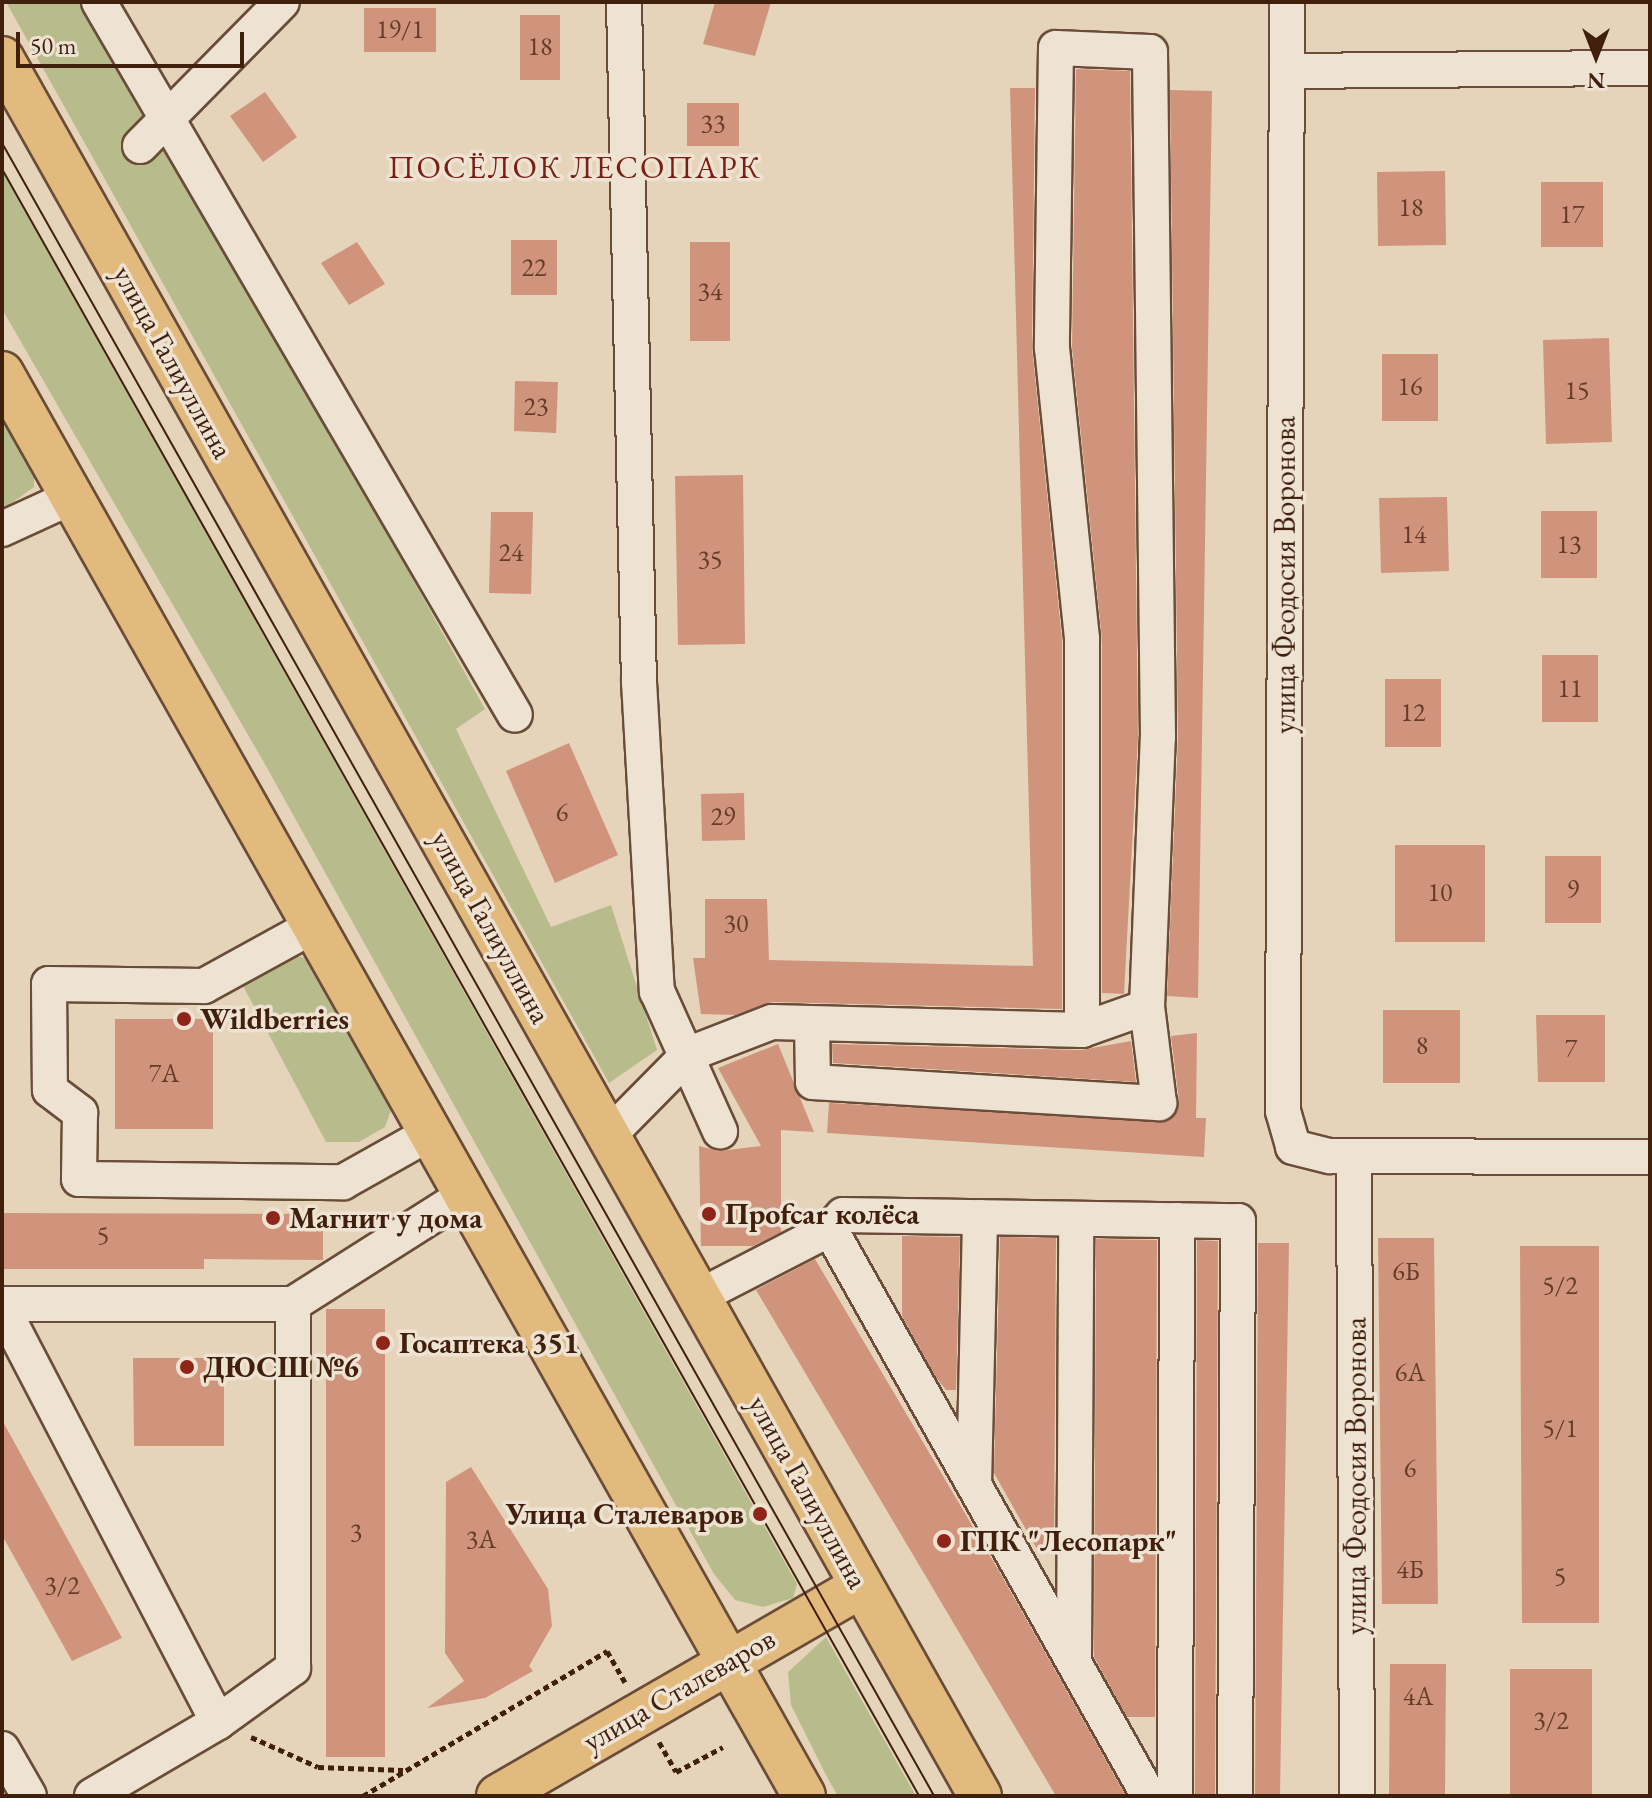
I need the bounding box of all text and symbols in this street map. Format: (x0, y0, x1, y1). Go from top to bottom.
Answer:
house number: 19/1 (376, 14, 424, 46)
scale bar (20, 16, 248, 66)
north arrow (1556, 16, 1636, 96)
text: 50 m (30, 30, 77, 61)
house number: 18 (528, 31, 552, 63)
text: N (1587, 66, 1605, 95)
house number: 33 (701, 108, 725, 140)
district label: ПОСЁЛОК ЛЕСОПАРК (388, 148, 762, 186)
house number: 18 (1399, 192, 1423, 224)
house number: 17 (1560, 199, 1584, 231)
house number: 22 (522, 252, 546, 284)
street label: улица Галиуллина (105, 259, 241, 465)
house number: 34 (698, 276, 722, 308)
house number: 16 (1398, 371, 1422, 403)
house number: 15 (1565, 375, 1589, 407)
house number: 23 (524, 391, 548, 423)
street label: улица Феодосия Воронова (1267, 416, 1303, 734)
house number: 14 (1402, 519, 1426, 551)
house number: 13 (1557, 529, 1581, 561)
house number: 24 (499, 537, 523, 569)
house number: 35 (698, 544, 722, 576)
house number: 11 (1558, 673, 1582, 705)
house number: 12 (1401, 697, 1425, 729)
house number: 6 (556, 797, 568, 829)
house number: 29 (711, 801, 735, 833)
street label: улица Галиуллина (423, 824, 559, 1030)
house number: 9 (1567, 874, 1579, 906)
house number: 10 (1428, 877, 1452, 909)
house number: 30 (724, 908, 748, 940)
place label: Wildberries (200, 1001, 349, 1037)
marker: Wildberries (175, 1010, 193, 1028)
house number: 8 (1416, 1030, 1428, 1062)
house number: 7 (1565, 1033, 1577, 1065)
house number: 7А (149, 1058, 179, 1090)
place label: Проfcar колёса (725, 1196, 919, 1232)
place label: Магнит у дома (289, 1200, 482, 1236)
marker: Проfcar колёса (700, 1205, 718, 1223)
marker: Магнит у дома (264, 1209, 282, 1227)
house number: 5 (97, 1220, 109, 1252)
house number: 6Б (1392, 1256, 1420, 1288)
house number: 5/2 (1542, 1270, 1578, 1302)
street label: улица Феодосия Воронова (1338, 1317, 1374, 1635)
place label: Госаптека 351 (399, 1325, 579, 1361)
marker: Госаптека 351 (374, 1334, 392, 1352)
place label: ДЮСШ №6 (203, 1349, 359, 1385)
house number: 6А (1395, 1357, 1425, 1389)
marker: ДЮСШ №6 (178, 1358, 196, 1376)
street label: улица Галиуллина (740, 1389, 876, 1595)
house number: 5/1 (1542, 1413, 1578, 1445)
house number: 6 (1404, 1453, 1416, 1485)
place label: Улица Сталеваров (506, 1496, 744, 1532)
marker: Улица Сталеваров (751, 1505, 769, 1523)
house number: 3 (350, 1517, 362, 1549)
place label: ГПК "Лесопарк" (960, 1523, 1177, 1559)
house number: 3А (466, 1524, 496, 1556)
marker: ГПК "Лесопарк" (935, 1532, 953, 1550)
house number: 4Б (1396, 1554, 1424, 1586)
house number: 5 (1554, 1561, 1566, 1593)
house number: 3/2 (44, 1570, 80, 1602)
street label: улица Сталеваров (577, 1621, 781, 1759)
house number: 4А (1403, 1681, 1433, 1713)
house number: 3/2 (1533, 1705, 1569, 1737)

